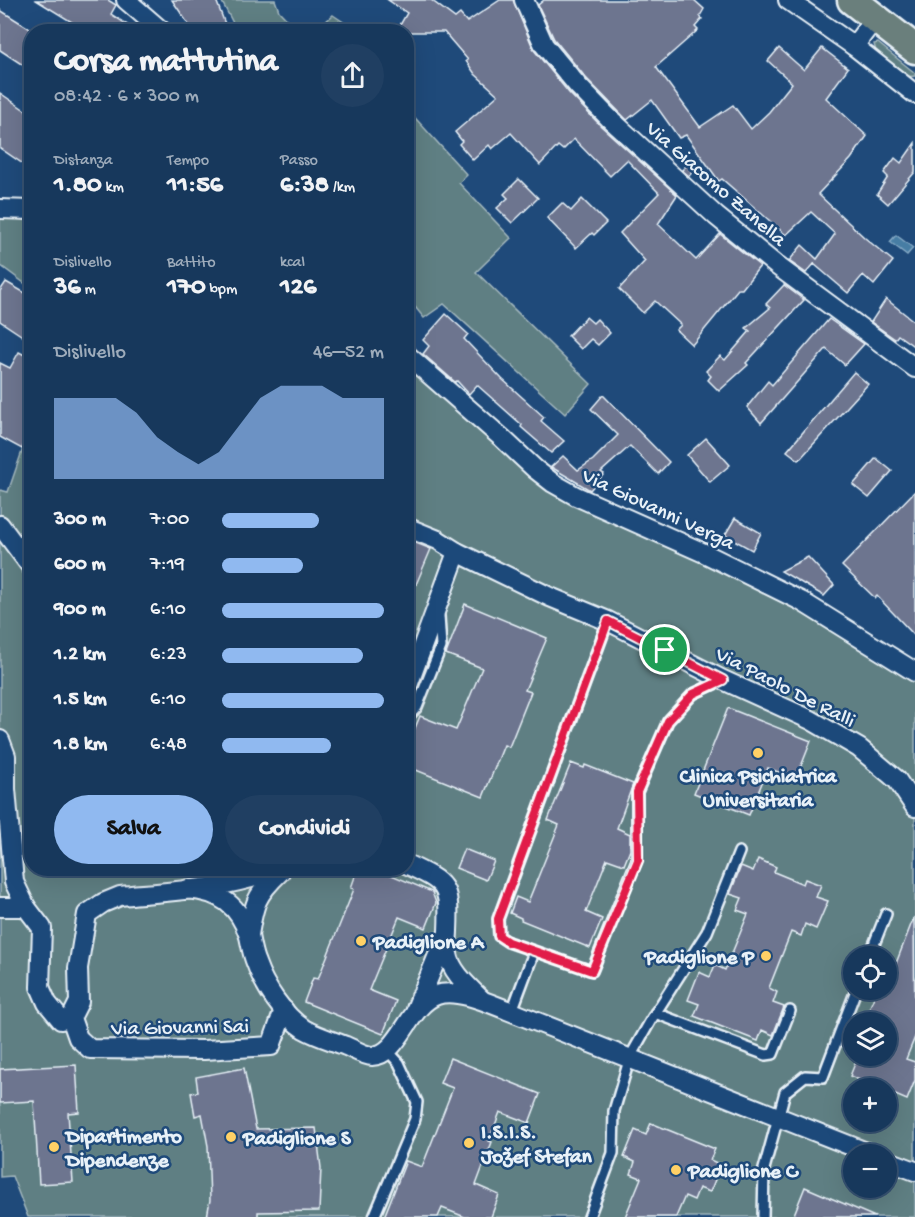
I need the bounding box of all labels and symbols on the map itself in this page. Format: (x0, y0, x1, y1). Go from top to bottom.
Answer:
street label: Via Giacomo Zanella (639, 117, 791, 254)
street label: Via Giovanni Verga (576, 464, 739, 558)
pin (639, 624, 690, 675)
street label: Via Paolo De Ralli (709, 643, 858, 735)
marker: Clinica Psichiatrica Universitaria (751, 746, 765, 760)
place label: Clinica Psichiatrica Universitaria (679, 766, 838, 815)
place label: Padiglione A (372, 932, 485, 957)
marker: Padiglione A (354, 934, 368, 948)
place label: Padiglione P (643, 947, 755, 972)
marker: Padiglione P (759, 949, 773, 963)
street label: Via Giovanni Sai (110, 1016, 249, 1043)
place label: I.S.I.S. Jožef Stefan (480, 1122, 593, 1171)
place label: Dipartimento Dipendenze (64, 1126, 182, 1175)
place label: Padiglione S (242, 1128, 352, 1153)
marker: Padiglione S (224, 1130, 238, 1144)
marker: I.S.I.S. Jožef Stefan (462, 1136, 476, 1150)
marker: Dipartimento Dipendenze (47, 1140, 61, 1154)
place label: Padiglione C (687, 1161, 799, 1186)
marker: Padiglione C (669, 1163, 683, 1177)

